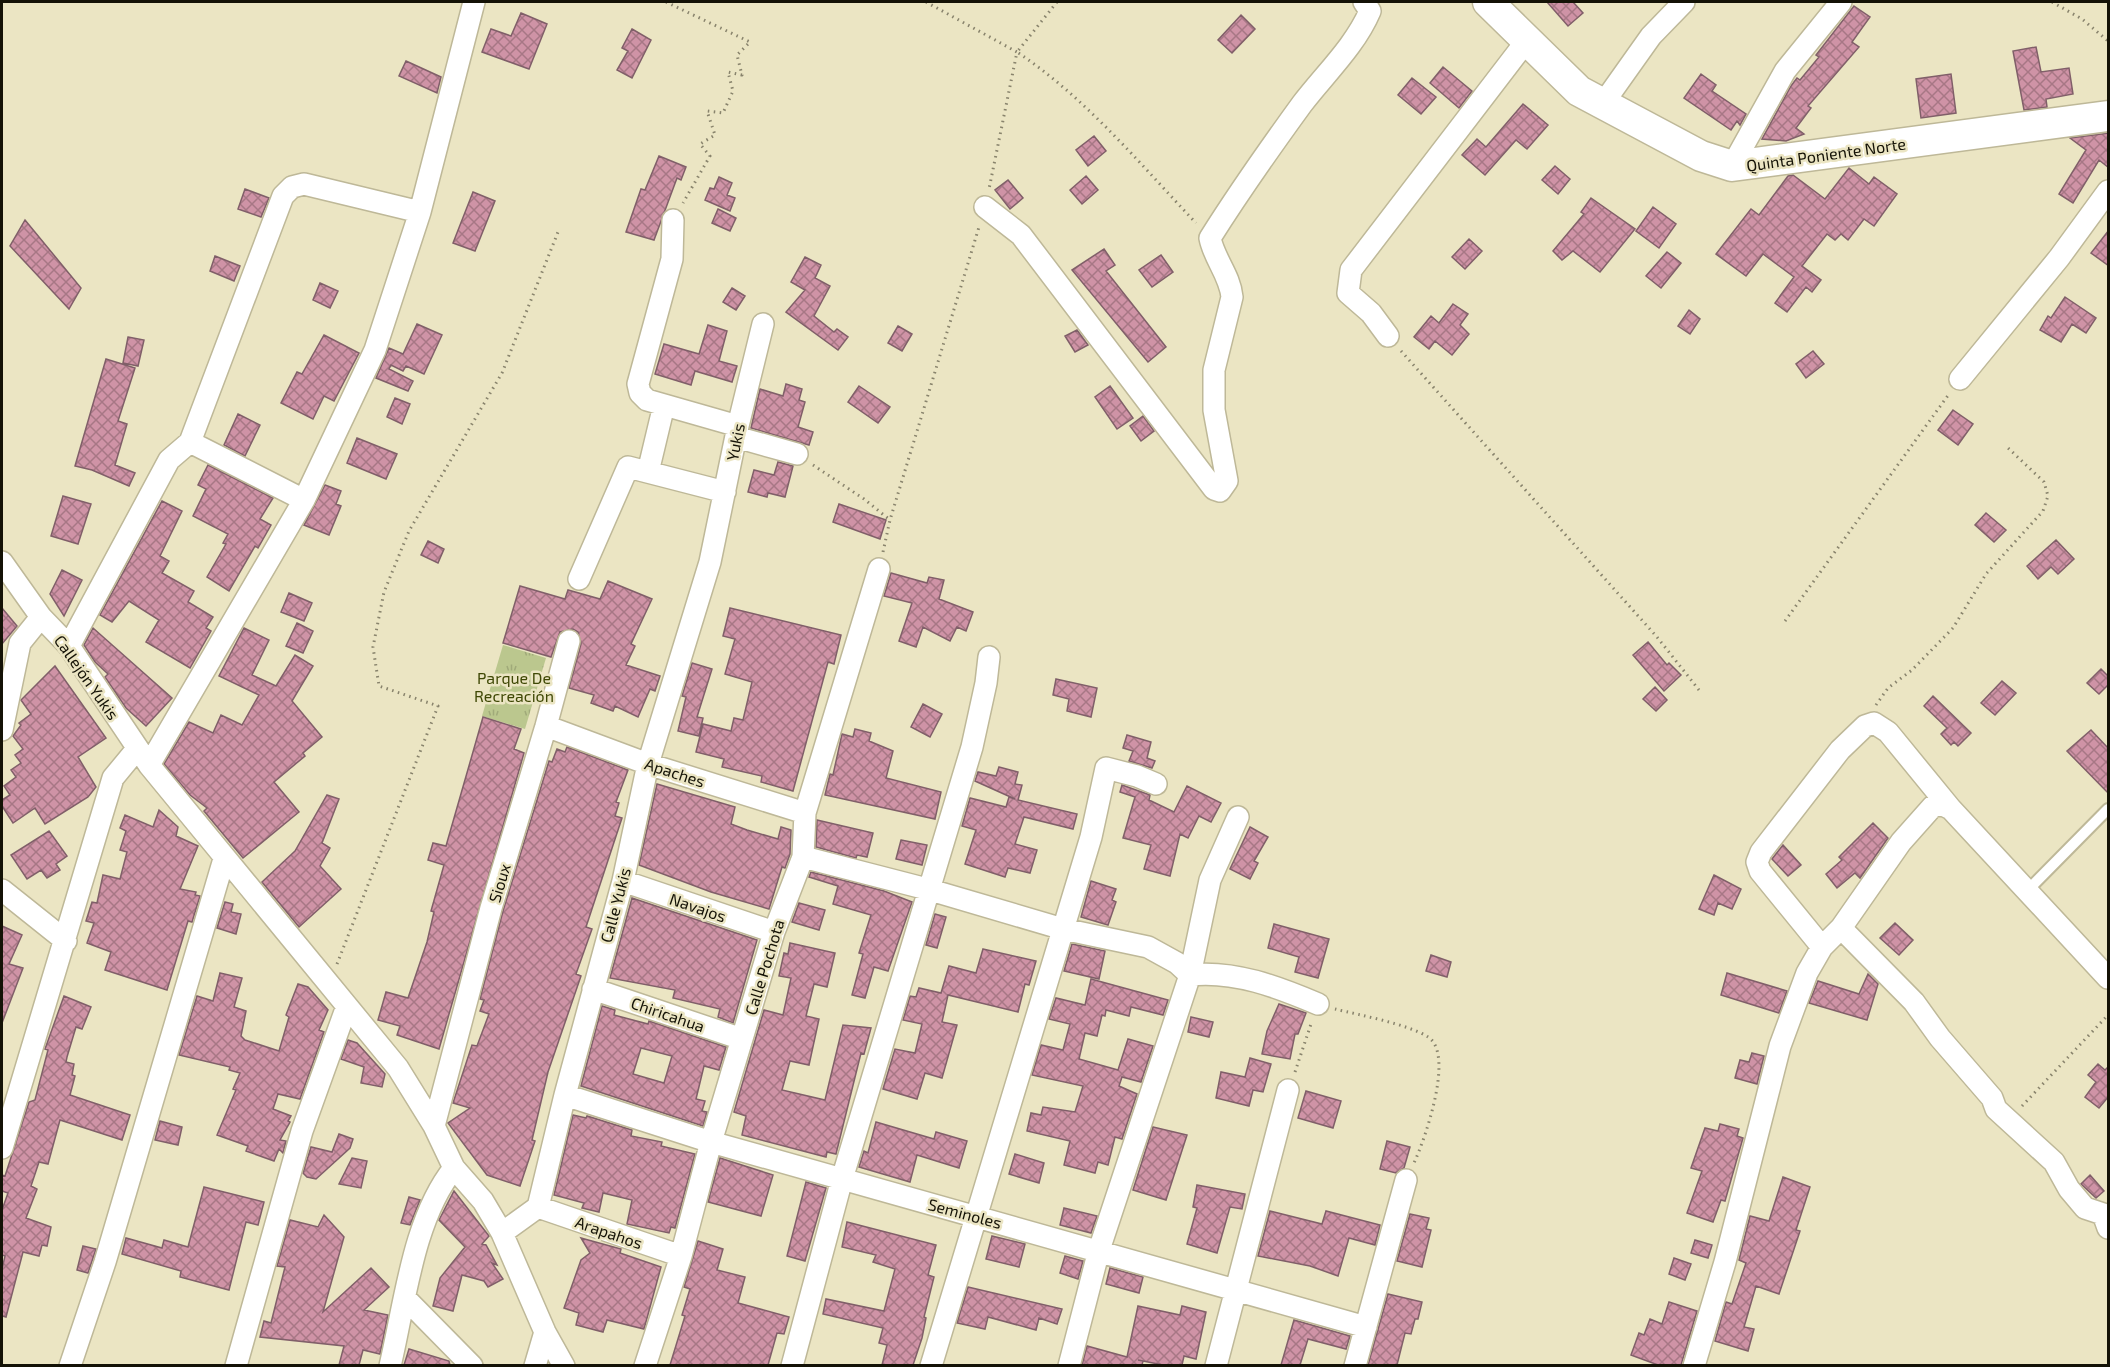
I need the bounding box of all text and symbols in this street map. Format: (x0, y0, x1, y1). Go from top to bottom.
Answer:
street label: Quinta Poniente Norte (1745, 133, 1907, 176)
street label: Yukis (722, 422, 748, 462)
street label: Callejón Yukis (50, 631, 123, 724)
park label: Parque De Recreación (474, 668, 554, 705)
street label: Apaches (643, 753, 707, 791)
street label: Sioux (484, 861, 514, 905)
street label: Calle Yukis (596, 865, 634, 945)
street label: Navajos (667, 888, 729, 926)
street label: Calle Pochota (740, 917, 788, 1017)
street label: Chiricahua (629, 993, 707, 1035)
street label: Seminoles (926, 1194, 1004, 1232)
street label: Arapahos (573, 1212, 645, 1252)

